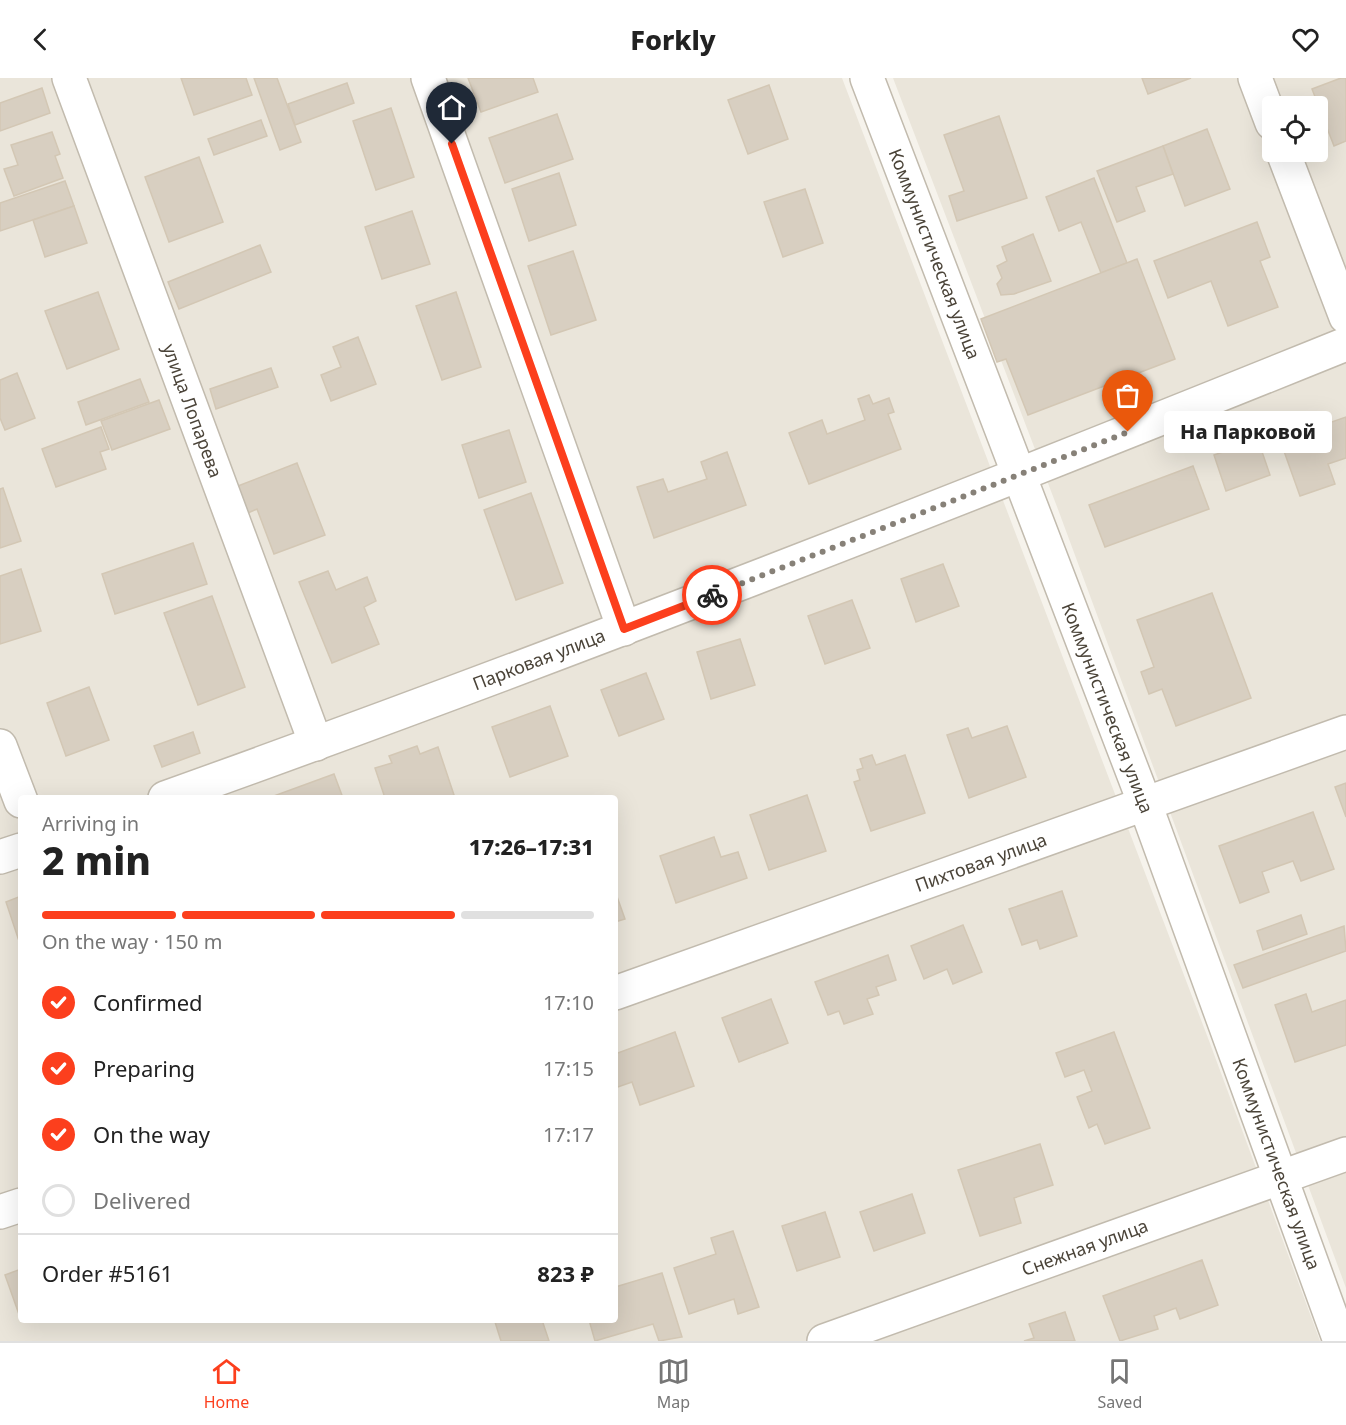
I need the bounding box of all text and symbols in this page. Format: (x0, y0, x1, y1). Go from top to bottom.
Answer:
text: Forkly (630, 21, 716, 58)
icon: back (24, 23, 57, 56)
icon: heart (1289, 23, 1322, 56)
pin (426, 82, 477, 144)
icon: home (435, 91, 468, 124)
map controls (1262, 96, 1328, 162)
button: locate (1262, 96, 1328, 162)
street label: Коммунистическая улица (884, 145, 986, 362)
street label: улица Лопарева (158, 340, 228, 481)
pin (1102, 370, 1153, 432)
icon: bag (1111, 379, 1144, 412)
callout: На Парковой (1164, 411, 1332, 453)
text: На Парковой (1180, 418, 1316, 445)
courier (682, 565, 742, 625)
icon: bike (696, 579, 729, 612)
street label: Коммунистическая улица (1057, 599, 1159, 816)
street label: Парковая улица (469, 623, 608, 695)
text: Arriving in (42, 810, 139, 837)
street label: Пихтовая улица (911, 827, 1050, 897)
text: 17:26–17:31 (469, 831, 594, 861)
text: 2 min (42, 833, 151, 886)
text: On the way · 150 m (42, 928, 222, 955)
icon: check (42, 986, 75, 1019)
text: Confirmed (93, 987, 203, 1017)
text: 17:10 (543, 989, 594, 1016)
icon: check (42, 1052, 75, 1085)
text: Preparing (93, 1053, 195, 1083)
street label: Коммунистическая улица (1227, 1054, 1326, 1273)
text: 17:15 (543, 1055, 594, 1082)
icon: check (42, 1118, 75, 1151)
text: On the way (93, 1119, 210, 1149)
text: 17:17 (543, 1121, 594, 1148)
text: Delivered (93, 1185, 191, 1215)
street label: Снежная улица (1018, 1213, 1151, 1281)
text: Order #5161 (42, 1258, 173, 1288)
text: 823 ₽ (537, 1258, 594, 1288)
tab: Home (204, 1355, 249, 1413)
tab: Map (657, 1355, 690, 1413)
tab: Saved (1097, 1355, 1142, 1413)

